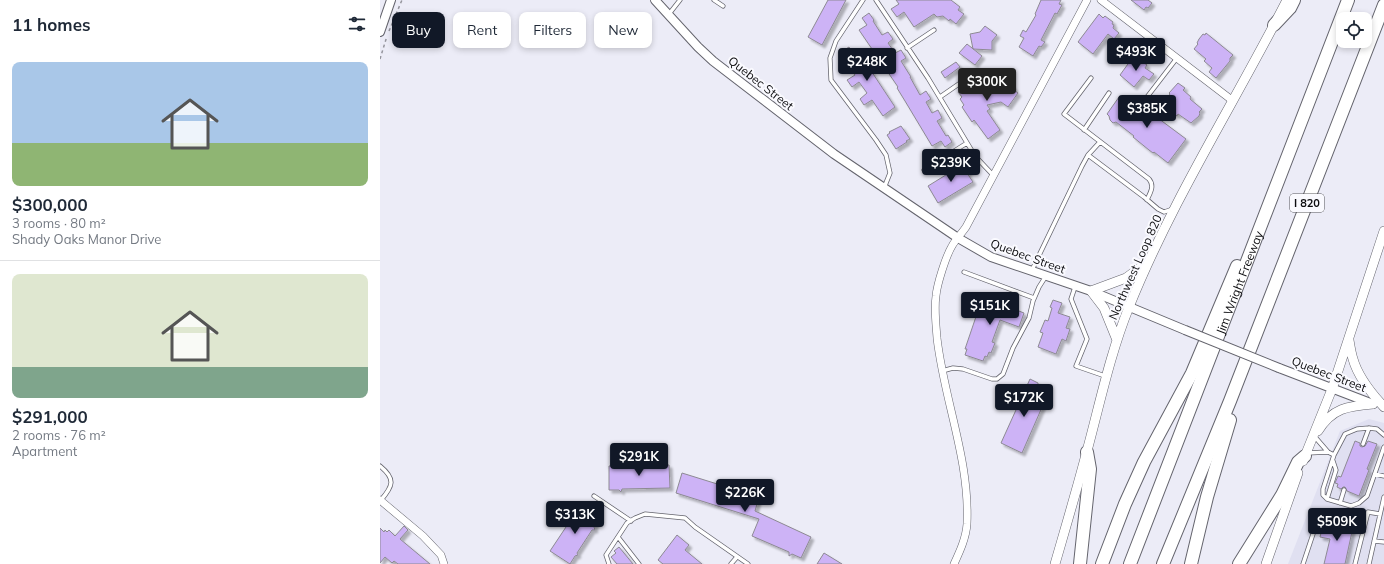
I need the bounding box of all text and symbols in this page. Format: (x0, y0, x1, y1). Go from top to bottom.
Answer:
chip: Buy (392, 12, 445, 48)
chip: Rent (453, 12, 511, 48)
chip: Filters (519, 12, 586, 48)
chip: New (594, 12, 652, 48)
map controls (1336, 12, 1372, 48)
button: locate (1336, 12, 1372, 48)
icon: filters (346, 13, 368, 35)
text: 11 homes (12, 14, 91, 35)
pin: $493K (1108, 38, 1164, 72)
text: $493K (1116, 43, 1156, 59)
pin: $248K (839, 48, 895, 82)
street label: Quebec Street (725, 53, 797, 113)
text: $248K (847, 53, 887, 69)
pin: $300K (959, 68, 1015, 102)
text: $300K (967, 73, 1007, 89)
icon: home (154, 88, 226, 160)
pin: $385K (1119, 95, 1175, 129)
text: $385K (1127, 100, 1167, 116)
pin: $239K (923, 149, 979, 183)
text: $239K (931, 154, 971, 170)
text: $300,000 (12, 194, 88, 215)
road number: I 820 (1290, 194, 1324, 212)
street label: Northwest Loop 820 (1105, 212, 1165, 322)
text: 3 rooms · 80 m² (12, 215, 106, 231)
street label: Jim Wright Freeway (1212, 228, 1266, 336)
text: Shady Oaks Manor Drive (12, 231, 161, 247)
street label: Quebec Street (988, 235, 1068, 277)
pin: $151K (962, 292, 1018, 326)
text: $151K (970, 297, 1010, 313)
icon: home (154, 300, 226, 372)
street label: Quebec Street (1290, 353, 1368, 395)
pin: $172K (996, 384, 1052, 418)
text: $172K (1004, 389, 1044, 405)
text: $291,000 (12, 406, 88, 427)
text: 2 rooms · 76 m² (12, 427, 106, 443)
text: Apartment (12, 443, 77, 459)
pin: $291K (611, 443, 667, 477)
text: $291K (619, 448, 659, 464)
pin: $226K (717, 479, 773, 513)
text: $226K (725, 484, 765, 500)
pin: $313K (547, 501, 603, 535)
text: $313K (555, 506, 595, 522)
pin: $509K (1309, 508, 1365, 542)
text: $509K (1317, 513, 1357, 529)

